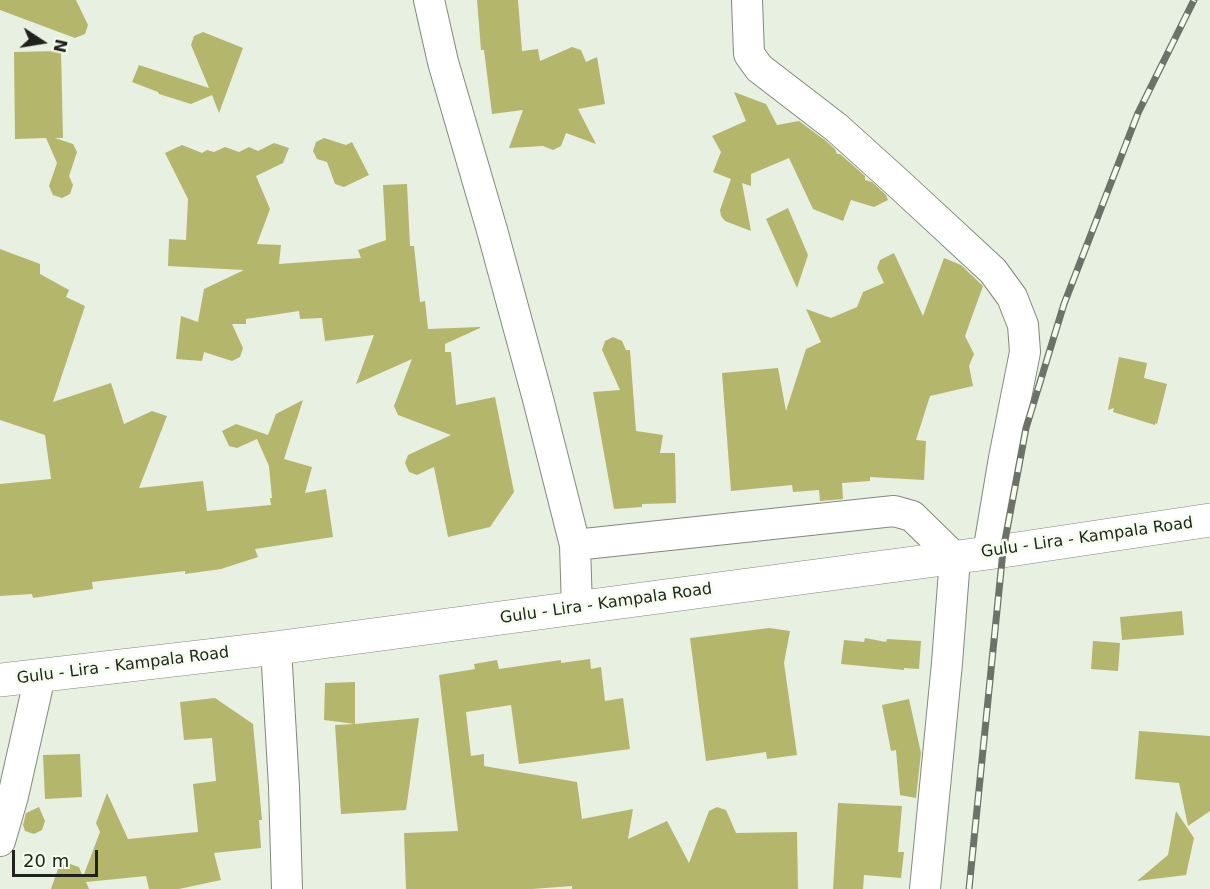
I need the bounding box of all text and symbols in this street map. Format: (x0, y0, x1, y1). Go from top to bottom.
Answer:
north arrow (12, 12, 72, 72)
text: N (49, 37, 71, 54)
street label: Gulu - Lira - Kampala Road (980, 514, 1194, 562)
street label: Gulu - Lira - Kampala Road (499, 580, 713, 628)
street label: Gulu - Lira - Kampala Road (16, 643, 230, 689)
scale bar (15, 838, 100, 876)
text: 20 m (23, 850, 69, 871)

